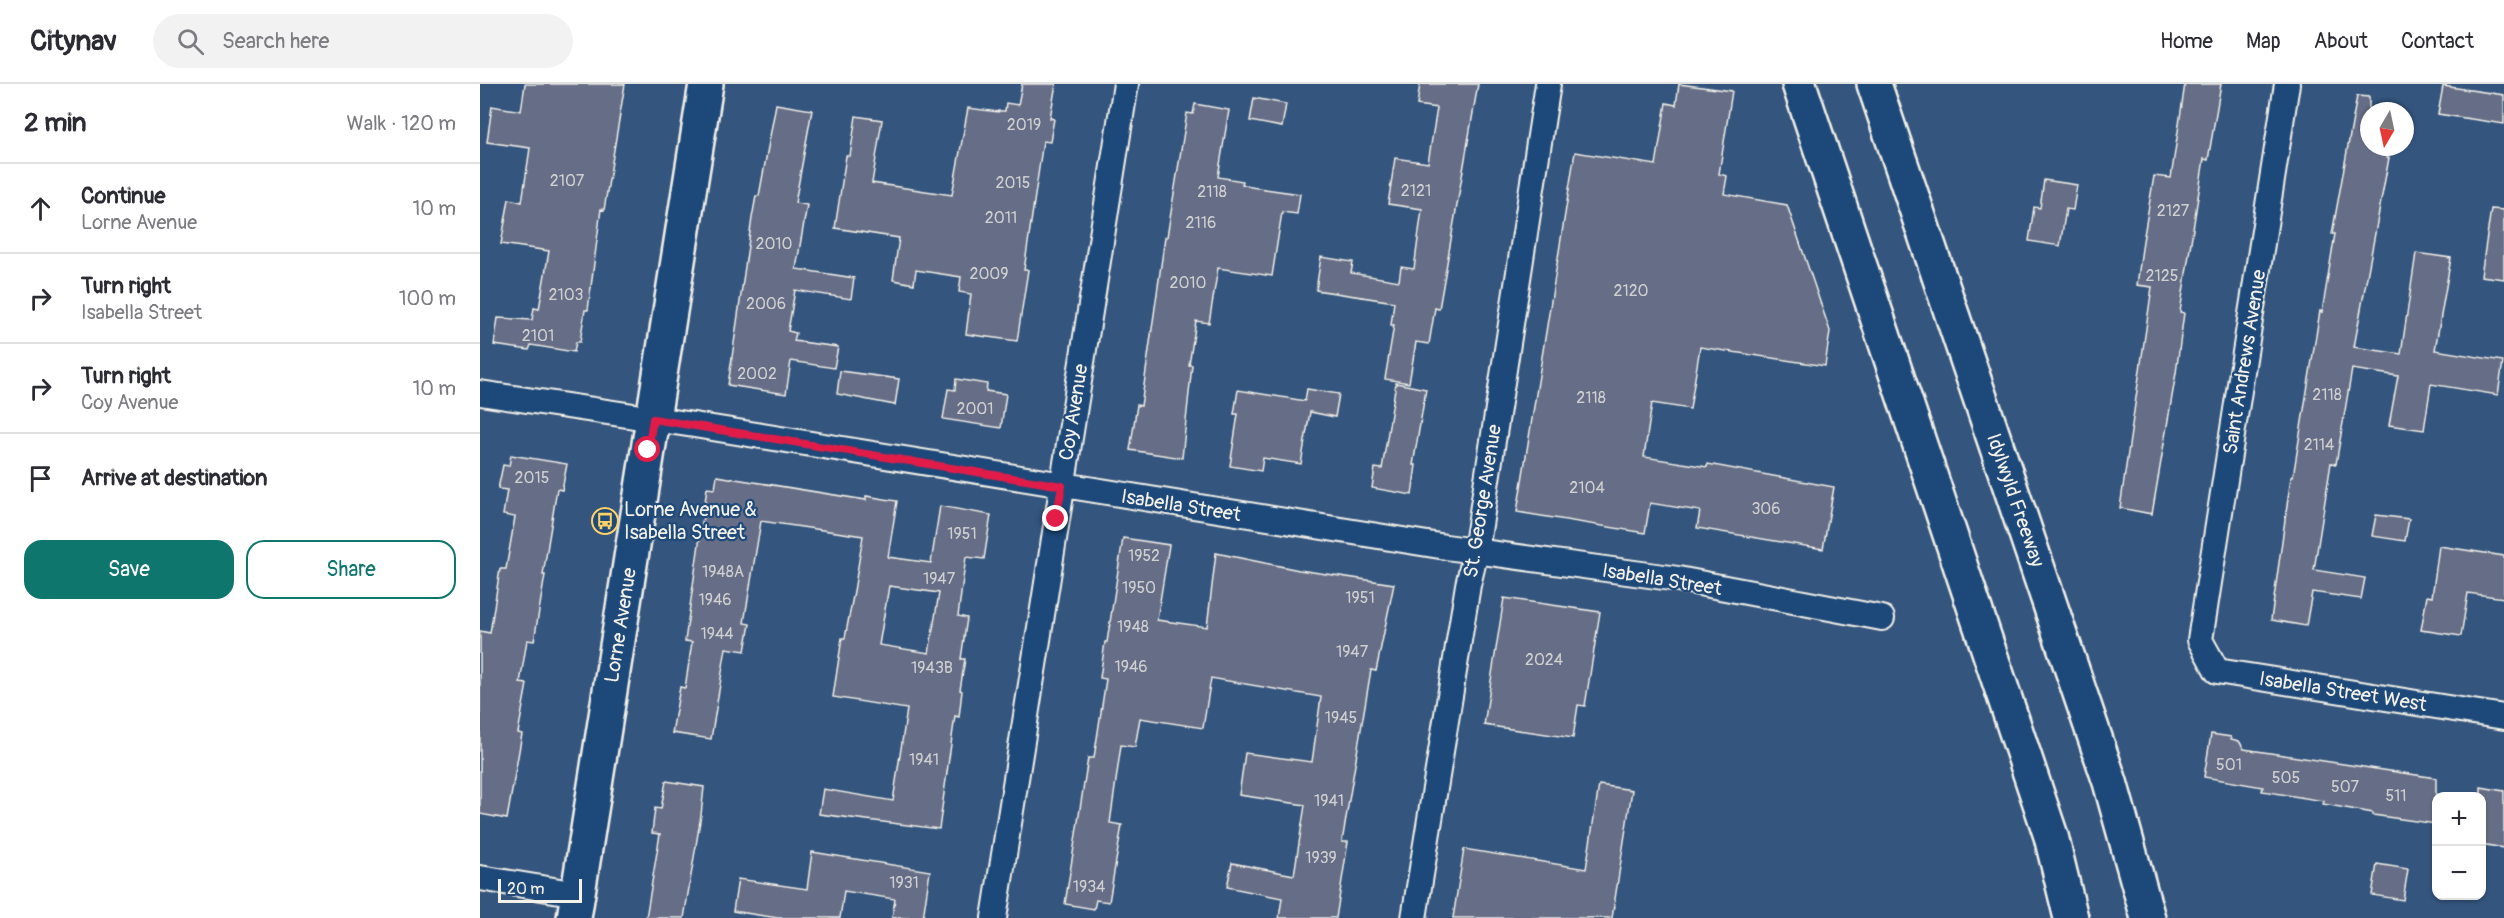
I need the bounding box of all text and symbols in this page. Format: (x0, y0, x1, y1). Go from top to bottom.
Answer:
search box (153, 14, 573, 68)
text: Citynav (30, 24, 117, 59)
icon: search (174, 25, 207, 58)
text: Search here (222, 27, 329, 55)
text: Home (2160, 28, 2213, 55)
text: Map (2246, 28, 2281, 55)
text: About (2314, 28, 2368, 55)
text: Contact (2401, 28, 2474, 55)
north arrow (2360, 102, 2414, 156)
text: 2 min (24, 107, 86, 139)
text: Walk · 120 m (347, 111, 456, 136)
house number: 2019 (1007, 115, 1041, 135)
house number: 2107 (550, 171, 585, 191)
house number: 2015 (996, 173, 1030, 193)
house number: 2121 (1401, 181, 1431, 201)
text: Continue (81, 182, 165, 210)
house number: 2118 (1197, 182, 1227, 202)
icon: ahead (24, 192, 57, 225)
text: 10 m (412, 196, 456, 221)
house number: 2127 (2157, 201, 2190, 221)
house number: 2011 (985, 208, 1017, 228)
text: Lorne Avenue (81, 210, 197, 235)
house number: 2116 (1186, 213, 1216, 233)
house number: 2010 (755, 234, 793, 254)
house number: 2009 (969, 264, 1009, 284)
house number: 2125 (2146, 266, 2178, 286)
street label: Saint Andrews Avenue (2218, 268, 2271, 456)
text: Turn right (81, 272, 171, 300)
house number: 2010 (1169, 273, 1207, 293)
house number: 2120 (1613, 281, 1649, 301)
icon: right (24, 282, 57, 315)
house number: 2103 (548, 285, 584, 305)
text: 100 m (399, 286, 456, 311)
house number: 2006 (746, 294, 786, 314)
text: Isabella Street (81, 300, 202, 325)
house number: 2101 (522, 326, 554, 346)
text: Turn right (81, 362, 171, 390)
street label: Coy Avenue (1054, 362, 1093, 462)
house number: 2002 (737, 364, 777, 384)
icon: right (24, 372, 57, 405)
text: 10 m (412, 376, 456, 401)
house number: 2118 (2312, 385, 2342, 405)
house number: 2118 (1576, 388, 1606, 408)
text: Coy Avenue (81, 390, 178, 415)
house number: 2001 (956, 399, 994, 419)
street label: St. George Avenue (1458, 422, 1507, 580)
street label: Idylwyld Freeway (1981, 430, 2050, 571)
house number: 2114 (2304, 435, 2334, 455)
route start (634, 436, 660, 462)
icon: arrive (24, 462, 57, 495)
text: Arrive at destination (81, 464, 267, 492)
house number: 2015 (515, 468, 549, 488)
house number: 2104 (1569, 478, 1605, 498)
street label: Isabella Street (1119, 484, 1244, 527)
place label: Lorne Avenue & Isabella Street (624, 497, 757, 545)
house number: 306 (1751, 499, 1781, 519)
route end (1042, 505, 1068, 531)
bus stop icon: Lorne Avenue & Isabella Street (590, 506, 620, 536)
house number: 1951 (947, 524, 977, 544)
button: Save (24, 540, 234, 599)
button: Share (246, 540, 456, 599)
house number: 1952 (1128, 546, 1160, 566)
street label: Isabella Street (1600, 558, 1725, 601)
house number: 1948A (702, 562, 744, 582)
street label: Lorne Avenue (599, 566, 642, 684)
house number: 1947 (923, 569, 956, 589)
house number: 1950 (1122, 578, 1156, 598)
house number: 1951 (1345, 588, 1375, 608)
house number: 1946 (698, 590, 732, 610)
house number: 1948 (1117, 617, 1149, 637)
house number: 1944 (700, 624, 734, 644)
house number: 1947 (1336, 642, 1369, 662)
house number: 2024 (1525, 650, 1563, 670)
house number: 1946 (1114, 657, 1148, 677)
house number: 1943B (911, 658, 953, 678)
street label: Isabella Street West (2257, 666, 2429, 717)
house number: 1945 (1325, 708, 1357, 728)
house number: 1941 (909, 750, 939, 770)
house number: 501 (2216, 755, 2242, 775)
house number: 505 (2272, 768, 2300, 788)
house number: 507 (2331, 777, 2360, 797)
house number: 511 (2385, 786, 2407, 806)
house number: 1941 (1314, 791, 1344, 811)
map controls (2432, 792, 2486, 900)
button: + (2432, 792, 2486, 846)
button: − (2432, 846, 2486, 900)
house number: 1939 (1305, 848, 1337, 868)
house number: 1931 (889, 873, 919, 893)
scale bar (498, 876, 582, 904)
house number: 1934 (1073, 877, 1105, 897)
text: 20 m (507, 879, 545, 899)

